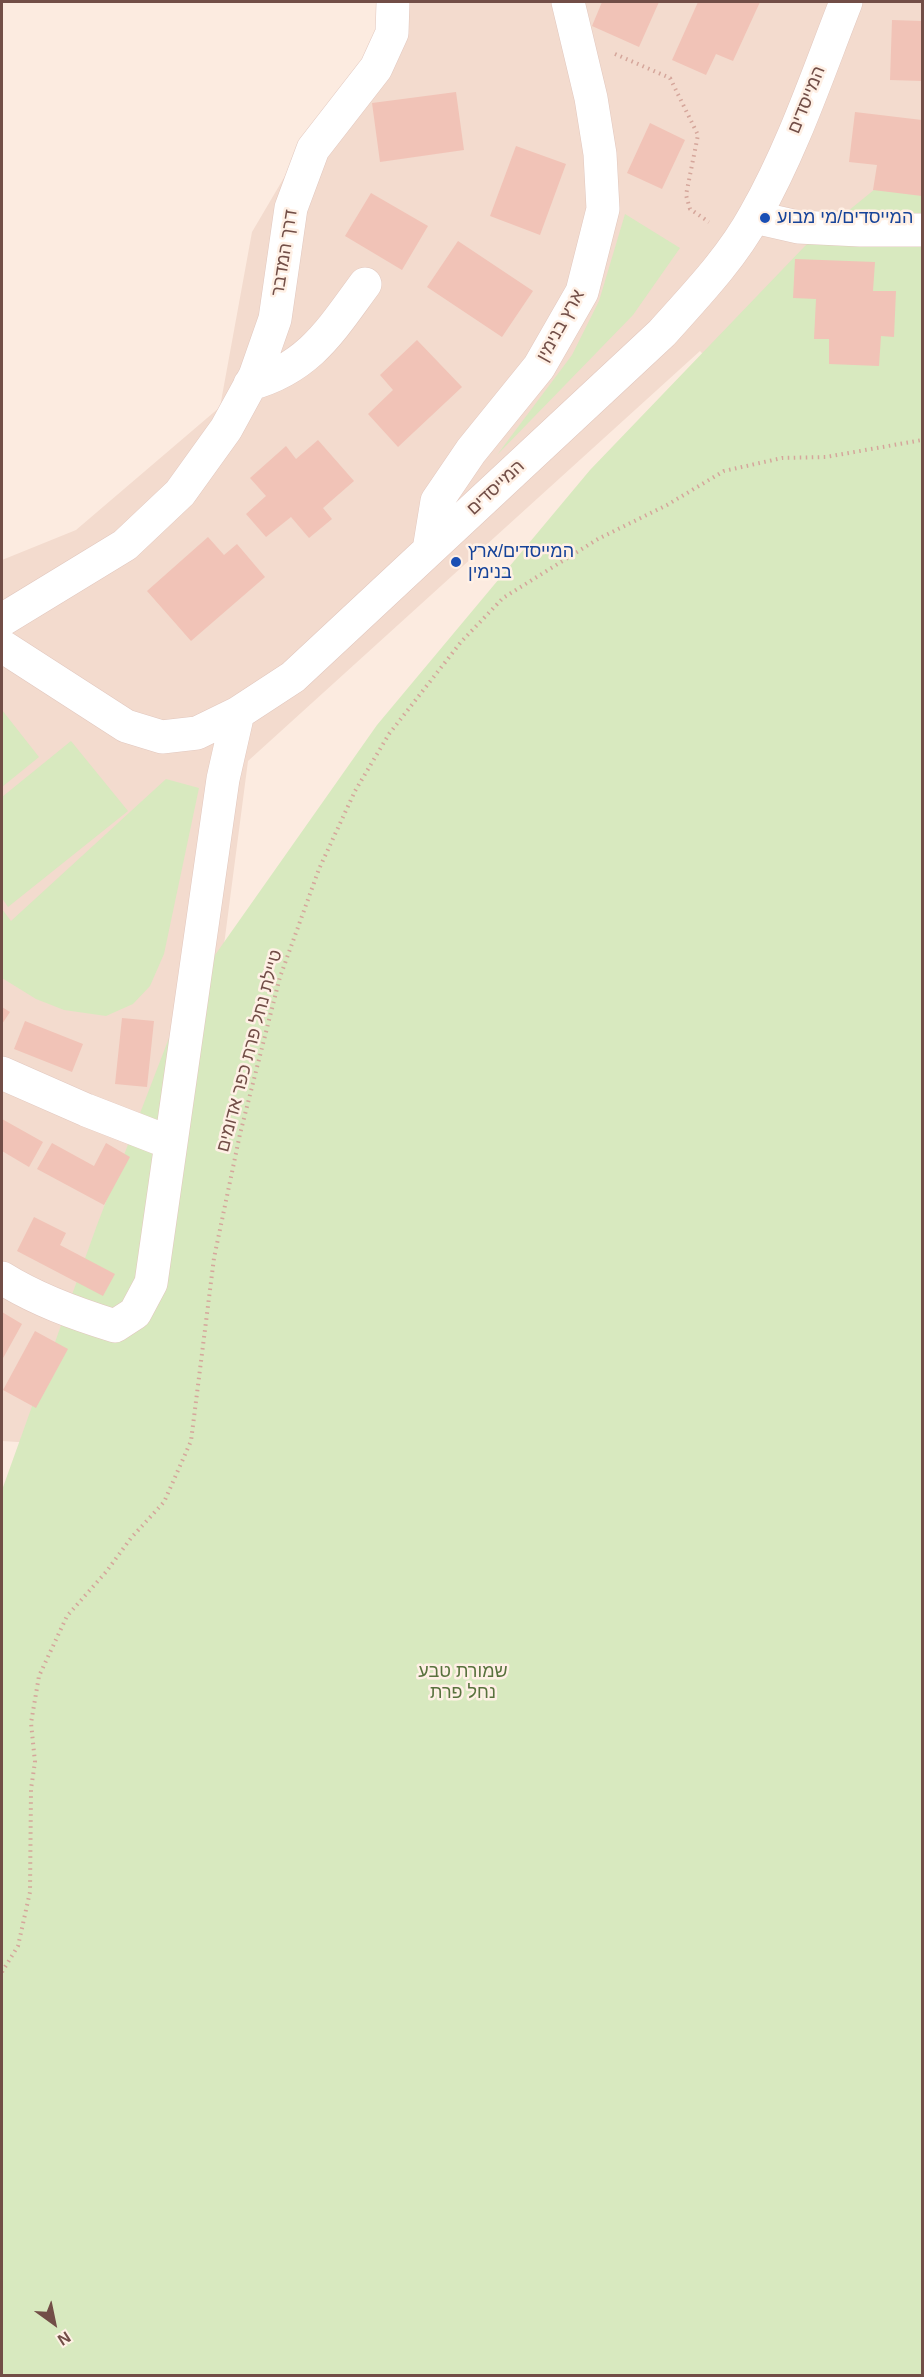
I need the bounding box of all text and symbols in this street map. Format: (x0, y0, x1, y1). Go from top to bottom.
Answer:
street label: המייסדים (784, 63, 830, 137)
place label: המייסדים/מי מבוע (777, 207, 913, 229)
street label: דרך המדבר (268, 208, 302, 298)
marker: המייסדים/מי מבוע (758, 211, 772, 225)
street label: ארץ בנימין (532, 286, 590, 366)
street label: המייסדים (463, 456, 529, 520)
place label: המייסדים/ארץ בנימין (468, 541, 574, 584)
marker: המייסדים/ארץ בנימין (449, 555, 463, 569)
street label: טיילת נחל פרת כפר אדומים (213, 948, 287, 1154)
park label: שמורת טבע נחל פרת (418, 1661, 508, 1704)
north arrow (24, 2293, 84, 2353)
text: N (55, 2328, 74, 2349)

